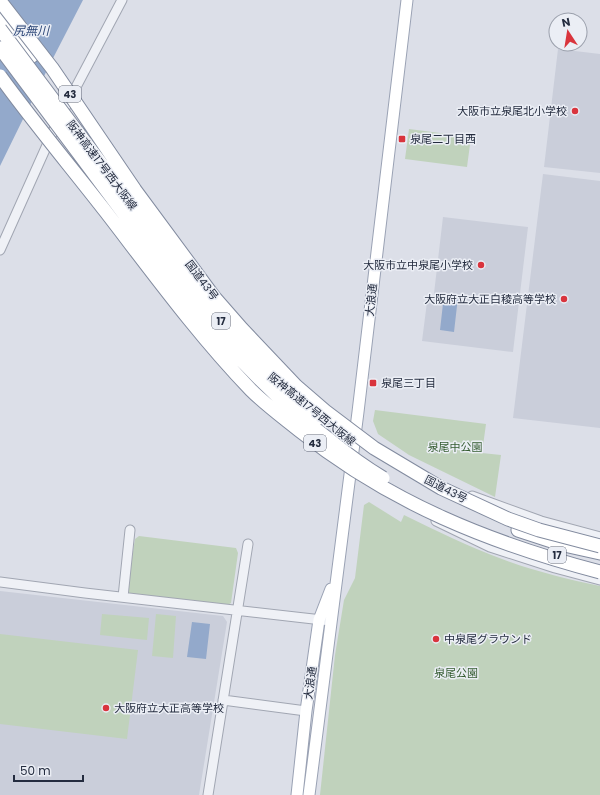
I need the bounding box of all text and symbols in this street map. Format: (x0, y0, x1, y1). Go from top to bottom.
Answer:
north arrow (548, 12, 588, 52)
text: N (560, 14, 572, 31)
water label: 尻無川 (13, 22, 51, 39)
road number: 43 (59, 86, 81, 102)
place label: 大阪市立泉尾北小学校 (457, 103, 567, 119)
marker: 大阪市立泉尾北小学校 (570, 106, 580, 116)
street label: 阪神高速17号西大阪線 (63, 117, 141, 213)
place label: 泉尾二丁目西 (410, 131, 476, 147)
marker: 泉尾二丁目西 (397, 134, 407, 144)
street label: 国道43号 (182, 257, 222, 303)
place label: 大阪市立中泉尾小学校 (363, 257, 473, 273)
marker: 大阪市立中泉尾小学校 (476, 260, 486, 270)
street label: 大浪通 (361, 283, 381, 317)
place label: 大阪府立大正白稜高等学校 (424, 291, 556, 307)
marker: 大阪府立大正白稜高等学校 (559, 294, 569, 304)
road number: 17 (212, 313, 230, 329)
street label: 阪神高速17号西大阪線 (265, 369, 359, 449)
place label: 泉尾三丁目 (381, 375, 436, 391)
marker: 泉尾三丁目 (368, 378, 378, 388)
road number: 43 (304, 435, 326, 451)
park label: 泉尾中公園 (428, 439, 483, 455)
street label: 国道43号 (422, 471, 470, 507)
road number: 17 (548, 547, 566, 563)
place label: 中泉尾グラウンド (444, 631, 532, 647)
marker: 中泉尾グラウンド (431, 634, 441, 644)
park label: 泉尾公園 (434, 665, 478, 681)
street label: 大浪通 (300, 666, 320, 700)
place label: 大阪府立大正高等学校 (114, 700, 224, 716)
marker: 大阪府立大正高等学校 (101, 703, 111, 713)
scale bar (14, 757, 83, 783)
text: 50 m (20, 762, 51, 779)

